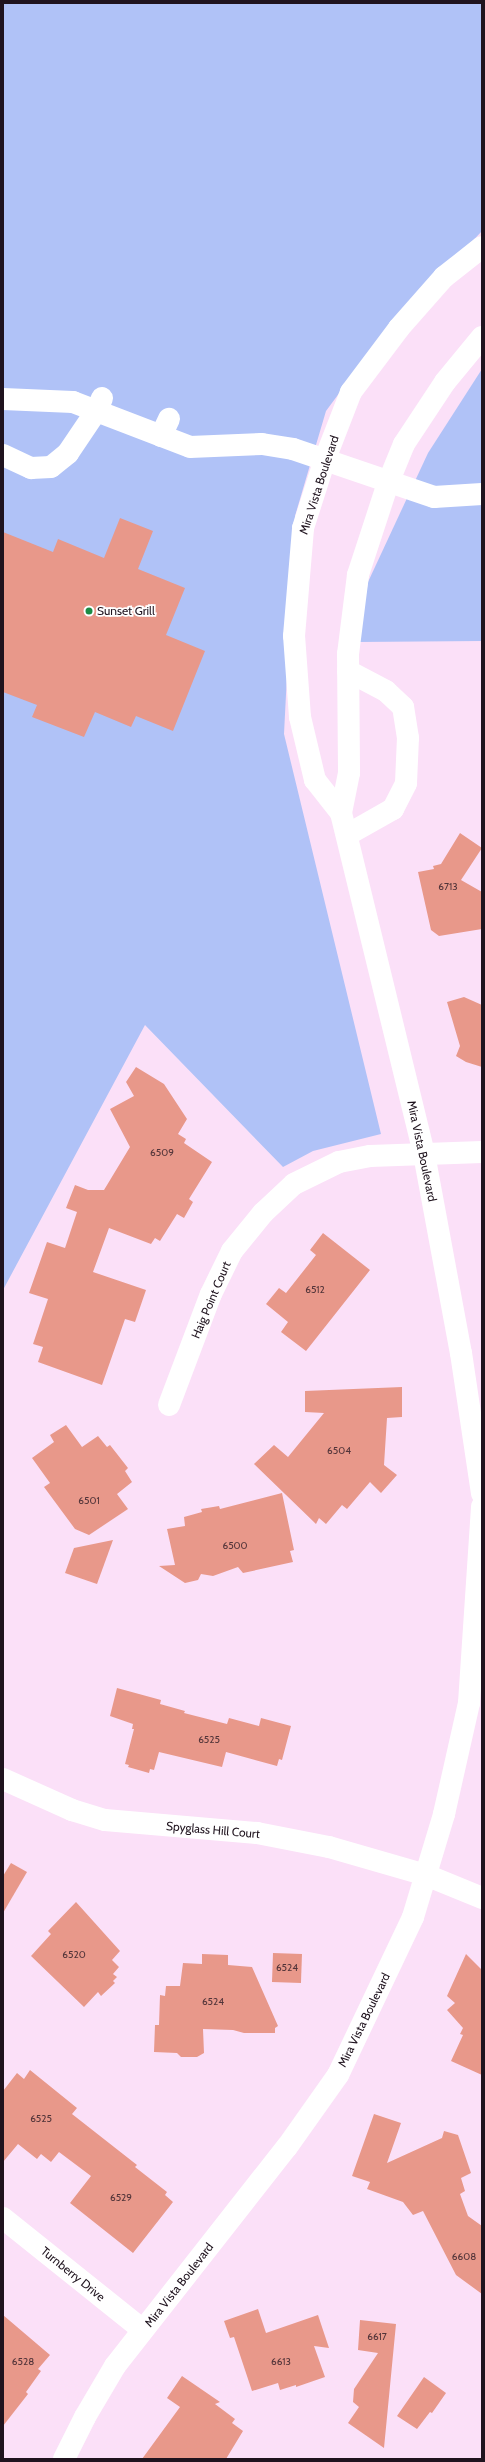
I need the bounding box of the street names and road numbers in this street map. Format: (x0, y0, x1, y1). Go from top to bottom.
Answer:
street label: Mira Vista Boulevard (296, 434, 342, 536)
street label: Mira Vista Boulevard (404, 1099, 440, 1203)
street label: Haig Point Court (188, 1259, 234, 1341)
street label: Spyglass Hill Court (166, 1819, 260, 1841)
street label: Mira Vista Boulevard (335, 1971, 393, 2069)
street label: Mira Vista Boulevard (142, 2240, 216, 2330)
street label: Turnberry Drive (38, 2244, 108, 2304)

